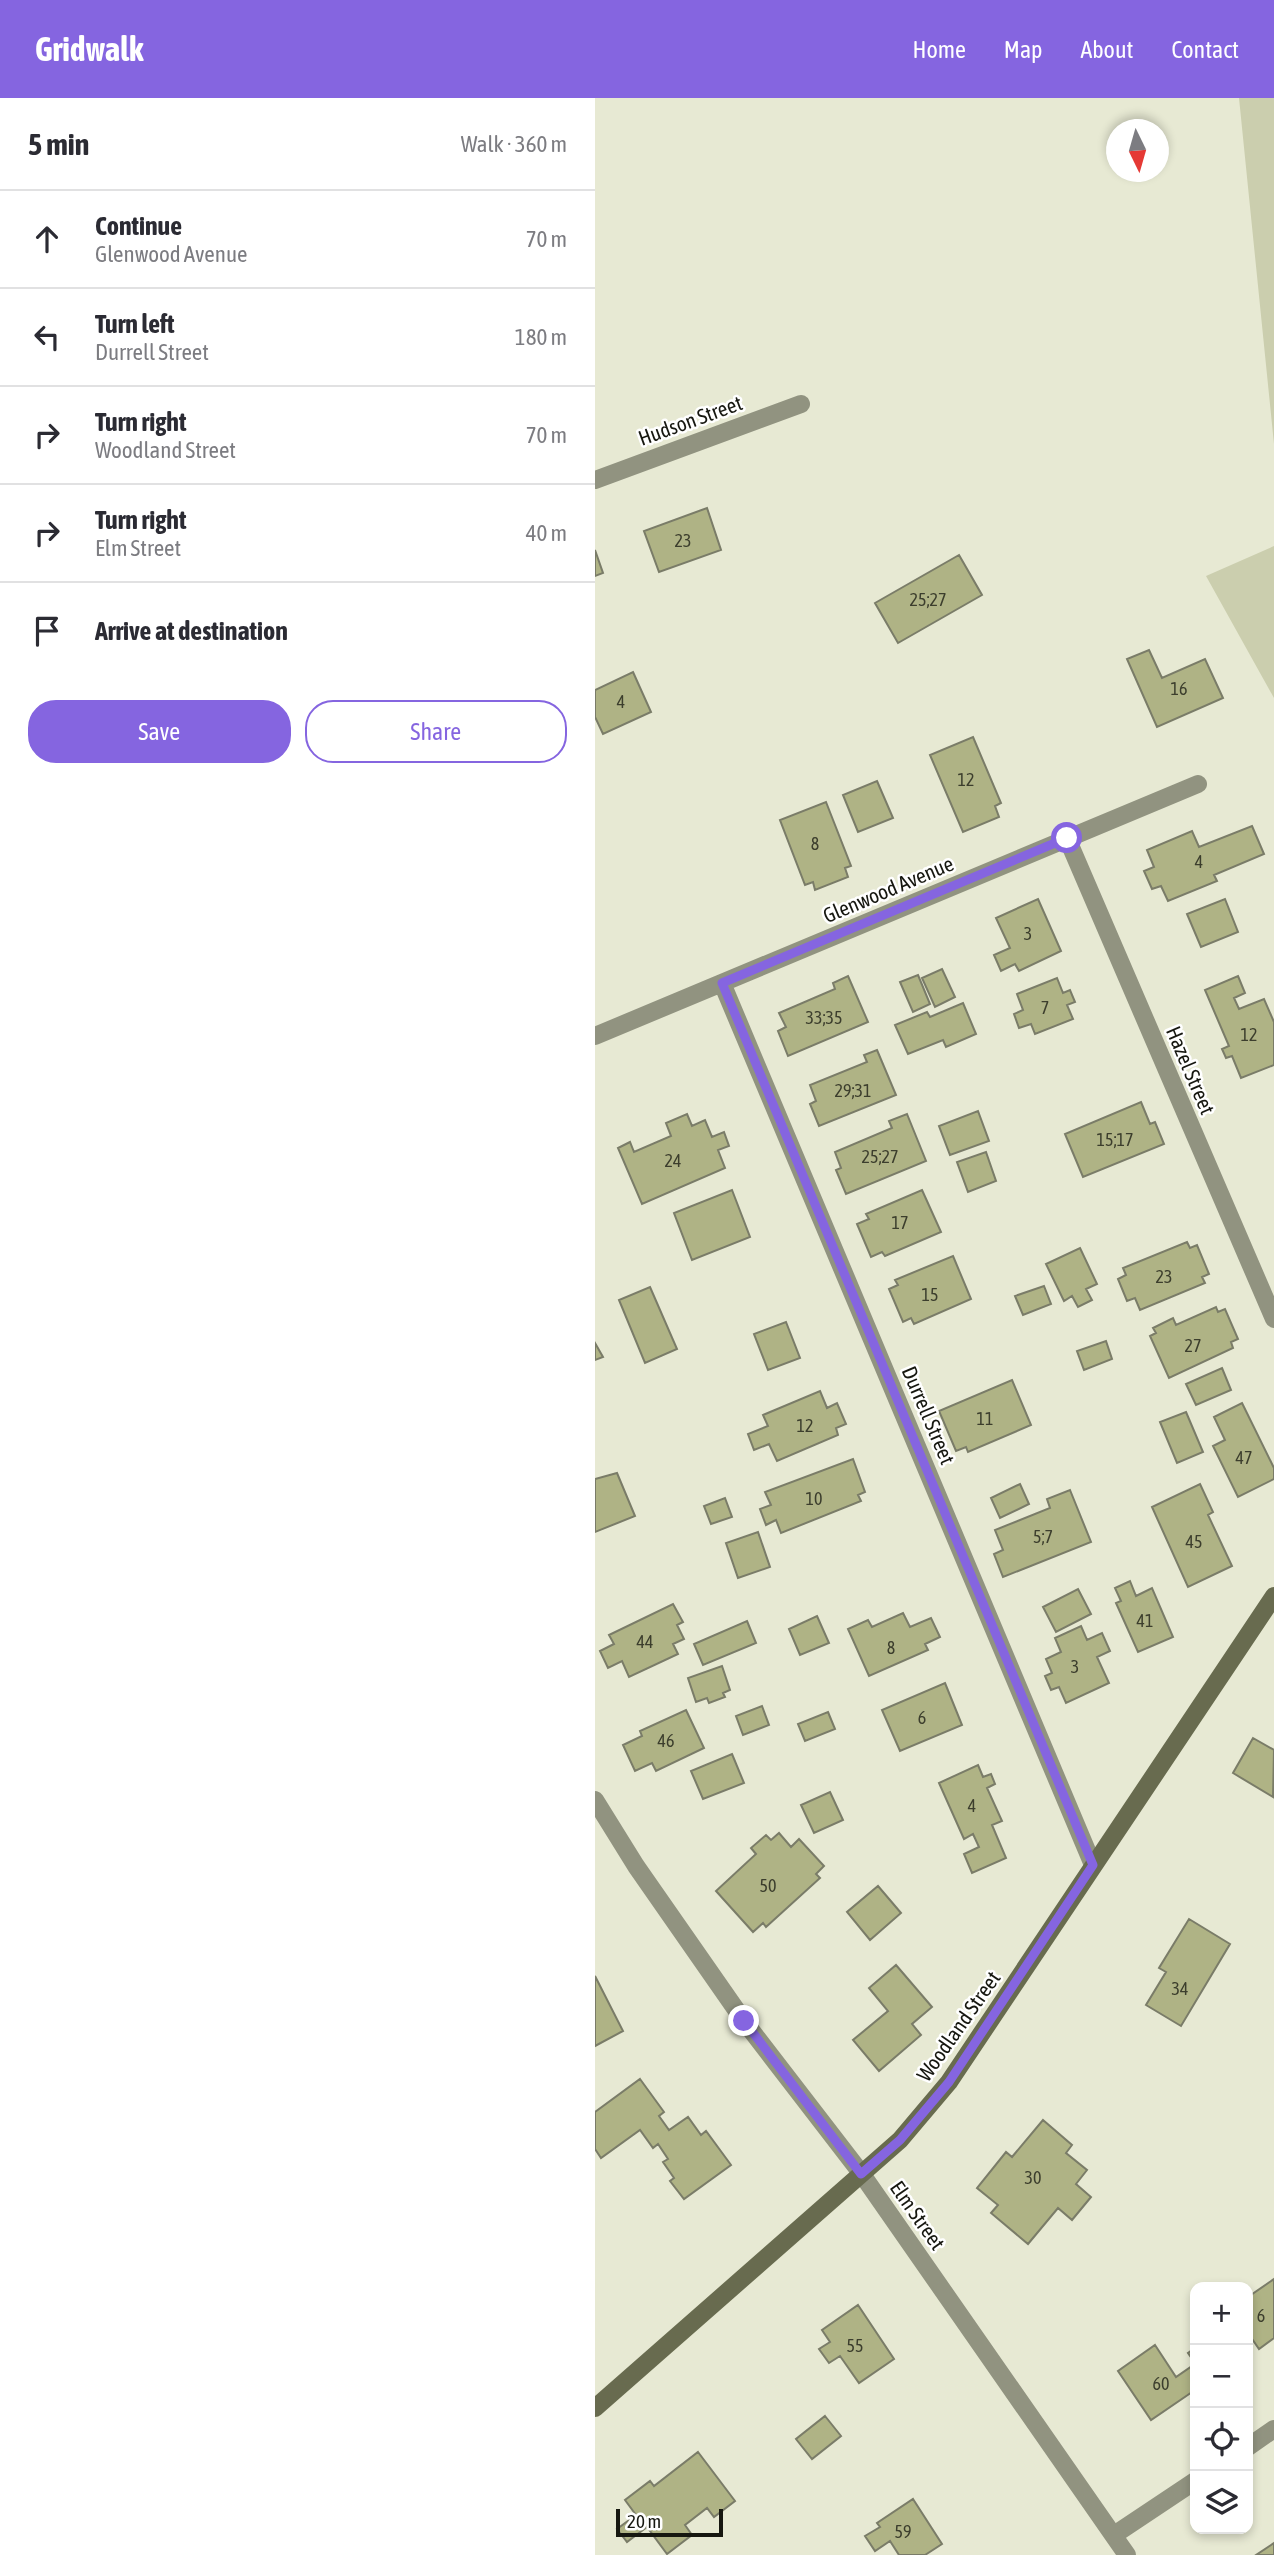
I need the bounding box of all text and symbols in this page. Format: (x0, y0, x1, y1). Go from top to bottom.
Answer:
text: Gridwalk (35, 30, 143, 68)
text: Home (912, 36, 966, 63)
text: Map (1004, 36, 1042, 63)
text: About (1080, 36, 1133, 63)
text: Contact (1171, 36, 1239, 63)
north arrow (1106, 119, 1169, 182)
text: 5 min (28, 127, 89, 161)
text: Walk · 360 m (461, 131, 567, 157)
text: Continue (95, 211, 182, 241)
icon: ahead (28, 220, 66, 258)
text: 70 m (526, 226, 567, 252)
text: Glenwood Avenue (95, 241, 248, 267)
text: Turn left (95, 309, 175, 339)
icon: left (28, 318, 66, 356)
text: 180 m (515, 324, 567, 350)
text: Durrell Street (95, 339, 209, 365)
street label: Hudson Street (635, 390, 745, 450)
text: Turn right (95, 407, 186, 437)
icon: right (28, 416, 66, 454)
text: 70 m (526, 422, 567, 448)
text: Woodland Street (95, 437, 236, 463)
text: Turn right (95, 505, 186, 535)
icon: right (28, 514, 66, 552)
text: 40 m (526, 520, 567, 546)
house number: 23 (675, 530, 691, 551)
text: Elm Street (95, 535, 181, 561)
house number: 25;27 (909, 589, 947, 610)
icon: arrive (28, 612, 66, 650)
text: Arrive at destination (95, 616, 288, 646)
house number: 16 (1171, 678, 1187, 699)
house number: 4 (617, 691, 625, 712)
button: Save (28, 700, 291, 763)
button: Share (305, 700, 567, 763)
house number: 12 (958, 769, 974, 790)
route start (1051, 822, 1082, 853)
house number: 8 (811, 833, 819, 854)
street label: Glenwood Avenue (819, 851, 957, 927)
house number: 4 (1195, 851, 1203, 872)
house number: 3 (1024, 923, 1032, 944)
house number: 7 (1041, 997, 1049, 1018)
house number: 33;35 (805, 1007, 843, 1028)
street label: Hazel Street (1162, 1022, 1220, 1118)
house number: 12 (1241, 1024, 1257, 1045)
house number: 29;31 (834, 1080, 872, 1101)
house number: 15;17 (1096, 1129, 1134, 1150)
house number: 25;27 (861, 1146, 899, 1167)
house number: 24 (665, 1150, 681, 1171)
house number: 17 (892, 1212, 908, 1233)
house number: 23 (1156, 1266, 1172, 1287)
house number: 15 (922, 1284, 938, 1305)
house number: 27 (1185, 1335, 1201, 1356)
street label: Durrell Street (898, 1362, 960, 1468)
house number: 11 (977, 1408, 993, 1429)
house number: 12 (797, 1415, 813, 1436)
house number: 47 (1236, 1447, 1252, 1468)
house number: 10 (806, 1488, 822, 1509)
house number: 5;7 (1033, 1526, 1053, 1547)
house number: 45 (1186, 1531, 1202, 1552)
house number: 41 (1137, 1610, 1153, 1631)
house number: 44 (637, 1631, 653, 1652)
house number: 8 (887, 1637, 895, 1658)
house number: 3 (1071, 1656, 1079, 1677)
house number: 6 (918, 1707, 926, 1728)
house number: 46 (658, 1730, 674, 1751)
house number: 4 (968, 1795, 976, 1816)
house number: 50 (760, 1875, 776, 1896)
street label: Woodland Street (911, 1966, 1005, 2086)
house number: 34 (1172, 1978, 1188, 1999)
route end (728, 2005, 759, 2036)
house number: 30 (1025, 2167, 1041, 2188)
street label: Elm Street (886, 2176, 950, 2254)
map controls (1190, 2282, 1253, 2534)
button: + (1190, 2282, 1253, 2345)
house number: 6 (1257, 2305, 1265, 2326)
house number: 55 (847, 2335, 863, 2356)
button: − (1190, 2345, 1253, 2408)
house number: 60 (1153, 2373, 1169, 2394)
button: locate (1190, 2408, 1253, 2471)
button: layers (1190, 2471, 1253, 2534)
scale bar (616, 2506, 723, 2538)
text: 20 m (627, 2510, 661, 2532)
house number: 59 (895, 2521, 911, 2542)

